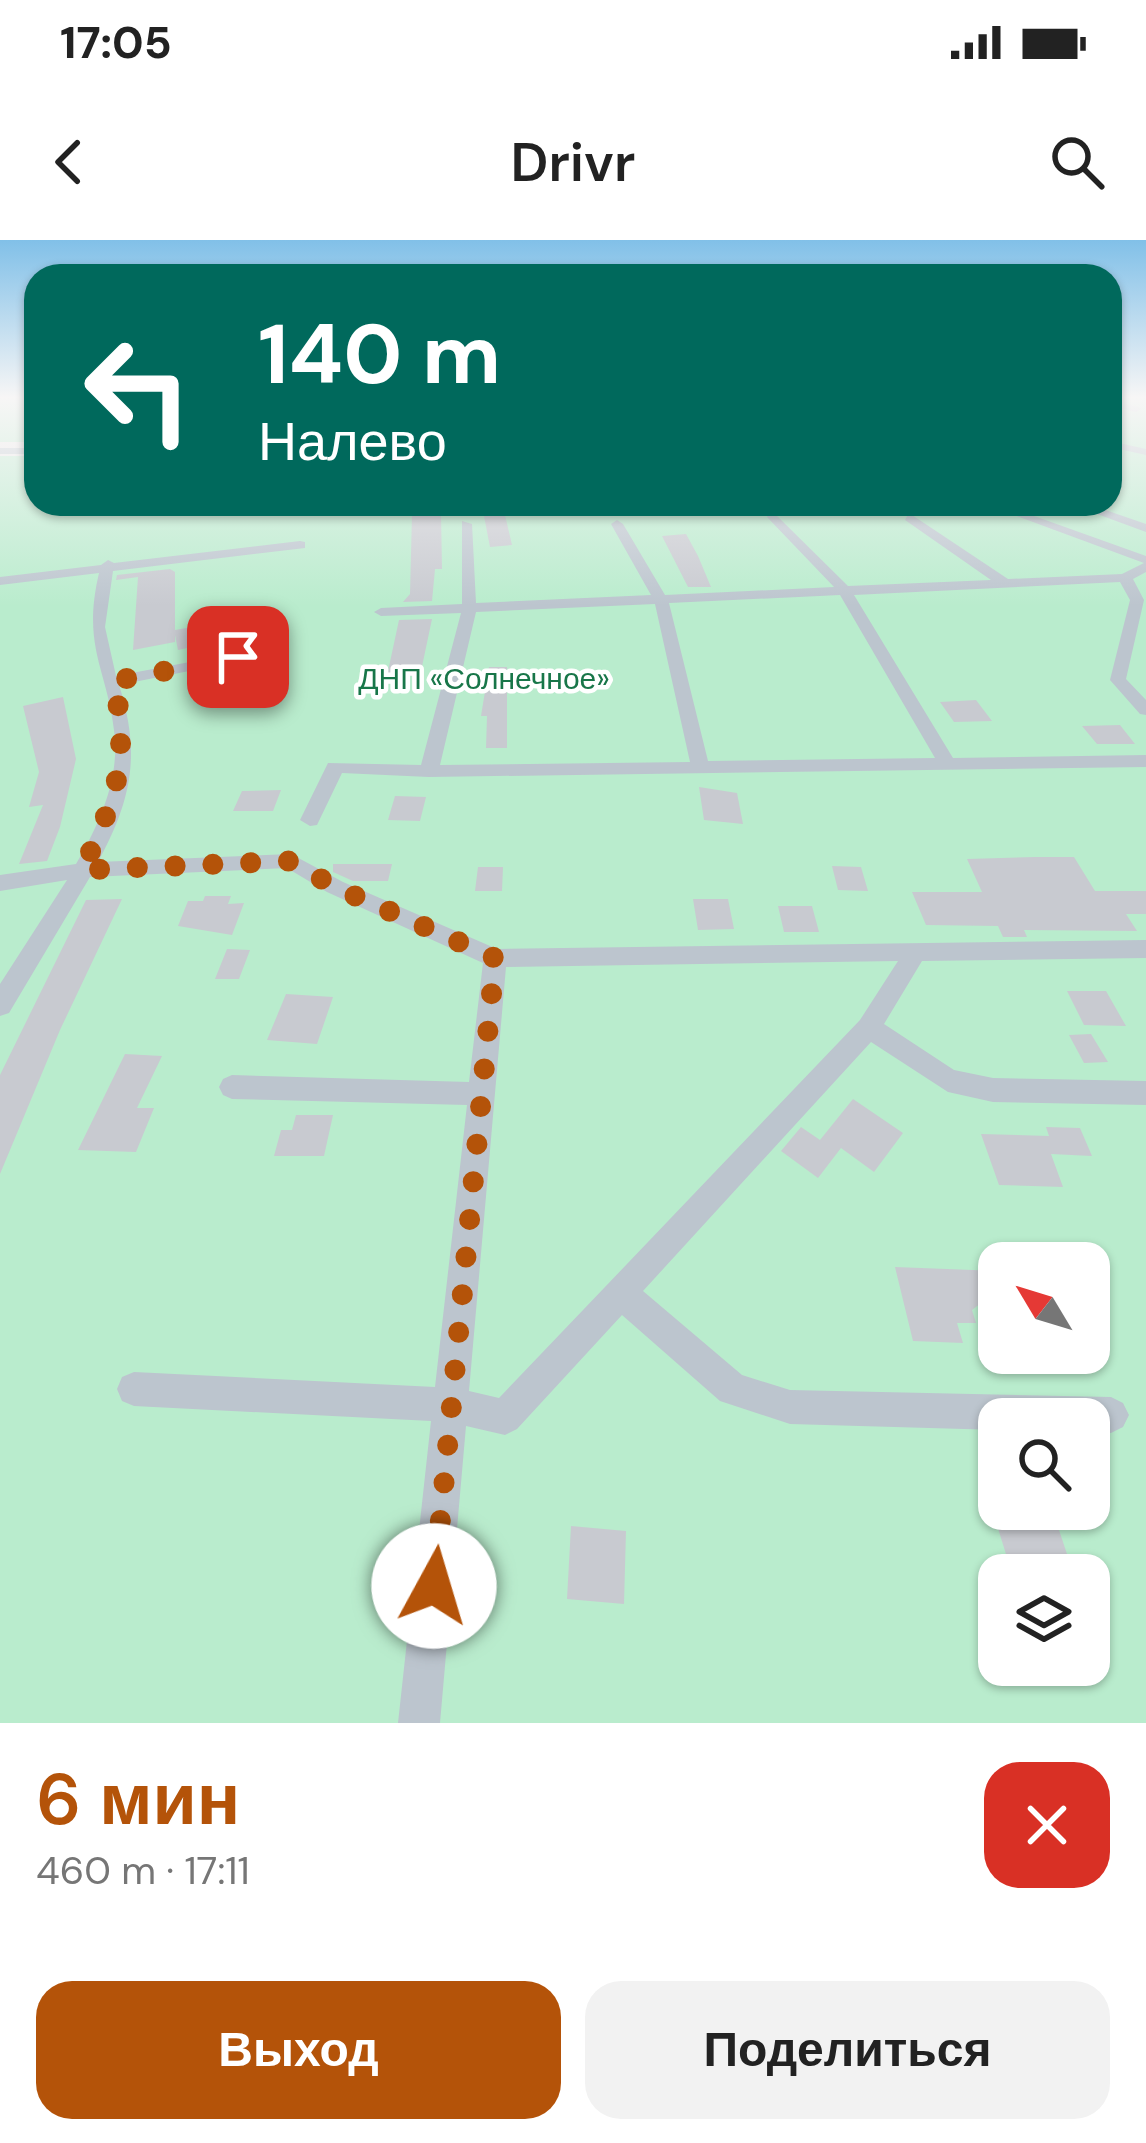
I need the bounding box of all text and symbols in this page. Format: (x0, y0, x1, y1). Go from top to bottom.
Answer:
text: 17:05 (60, 13, 172, 72)
text: Drivr (511, 127, 635, 198)
icon: back (36, 129, 102, 195)
icon: search (1044, 129, 1110, 195)
text: 140 m (258, 300, 501, 409)
icon: left (60, 312, 216, 468)
text: Налево (258, 406, 447, 477)
pin (187, 606, 289, 708)
icon: arrive (205, 624, 271, 690)
park label: ДНП «Солнечное» (358, 659, 610, 698)
north arrow (978, 1242, 1110, 1374)
map controls (978, 1242, 1110, 1686)
button: search (978, 1398, 1110, 1530)
position arrow (371, 1523, 497, 1649)
button: layers (978, 1554, 1110, 1686)
text: 6 мин (36, 1753, 240, 1846)
button: close (984, 1762, 1110, 1888)
text: 460 m · 17:11 (36, 1845, 250, 1896)
button: Выход (36, 1981, 561, 2119)
button: Поделиться (585, 1981, 1110, 2119)

